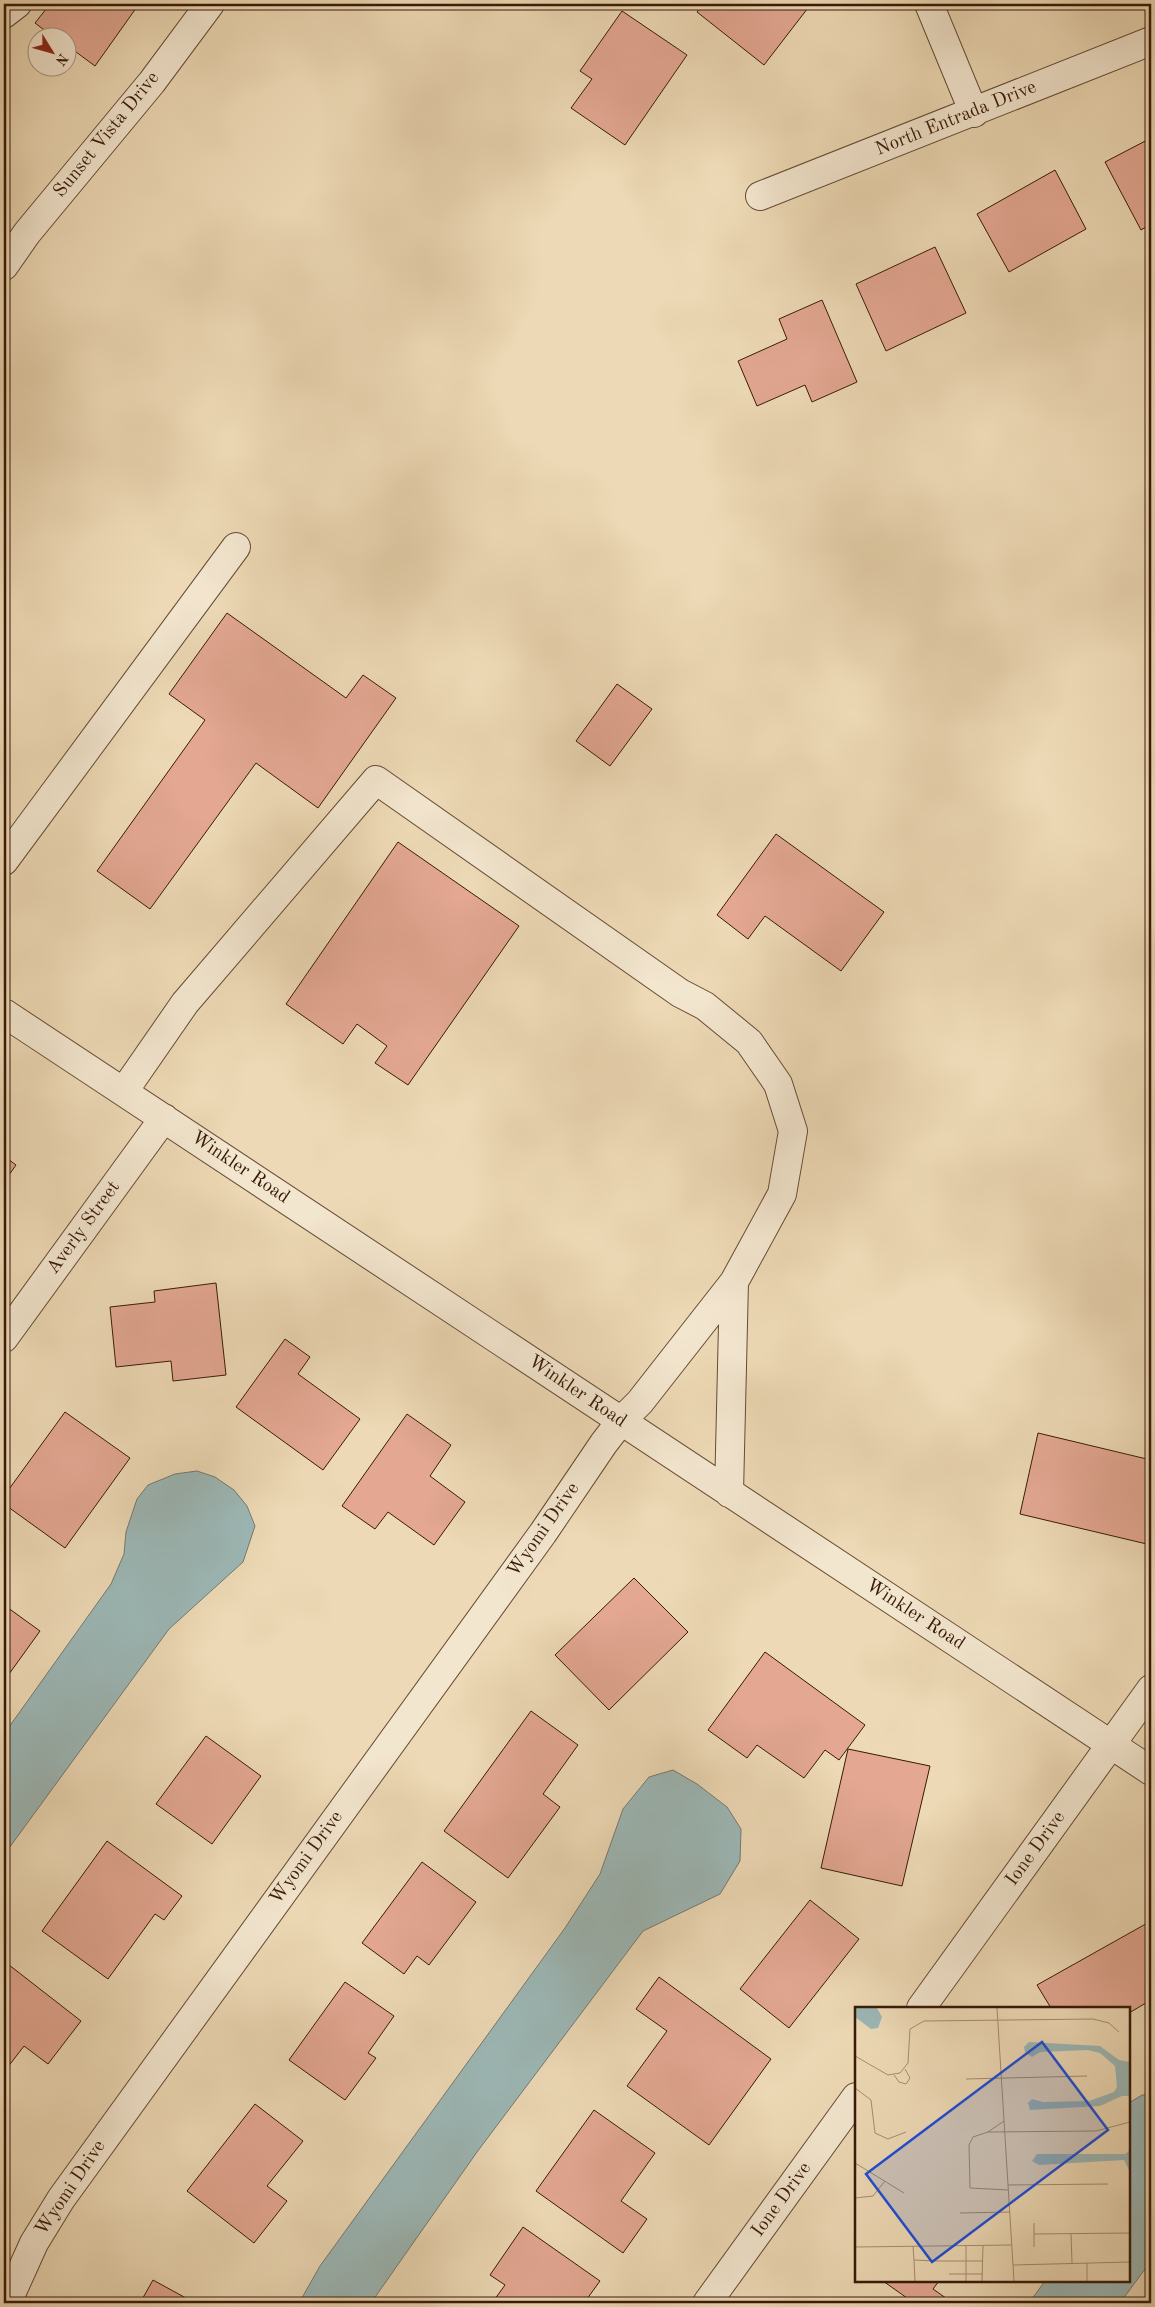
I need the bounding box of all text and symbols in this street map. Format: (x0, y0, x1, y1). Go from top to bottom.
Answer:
north arrow (28, 28, 78, 78)
text: N (53, 51, 70, 68)
street label: Sunset Vista Drive (51, 69, 163, 201)
street label: North Entrada Drive (873, 78, 1039, 160)
street label: Winkler Road (187, 1128, 293, 1208)
street label: Averly Street (44, 1178, 124, 1278)
street label: Winkler Road (524, 1352, 630, 1432)
street label: Wyomi Drive (505, 1479, 583, 1581)
street label: Winkler Road (862, 1576, 968, 1654)
street label: Wyomi Drive (267, 1808, 347, 1908)
street label: Ione Drive (1003, 1808, 1069, 1890)
inset map (855, 2007, 1130, 2282)
street label: Wyomi Drive (32, 2137, 110, 2239)
street label: Ione Drive (749, 2159, 815, 2241)

